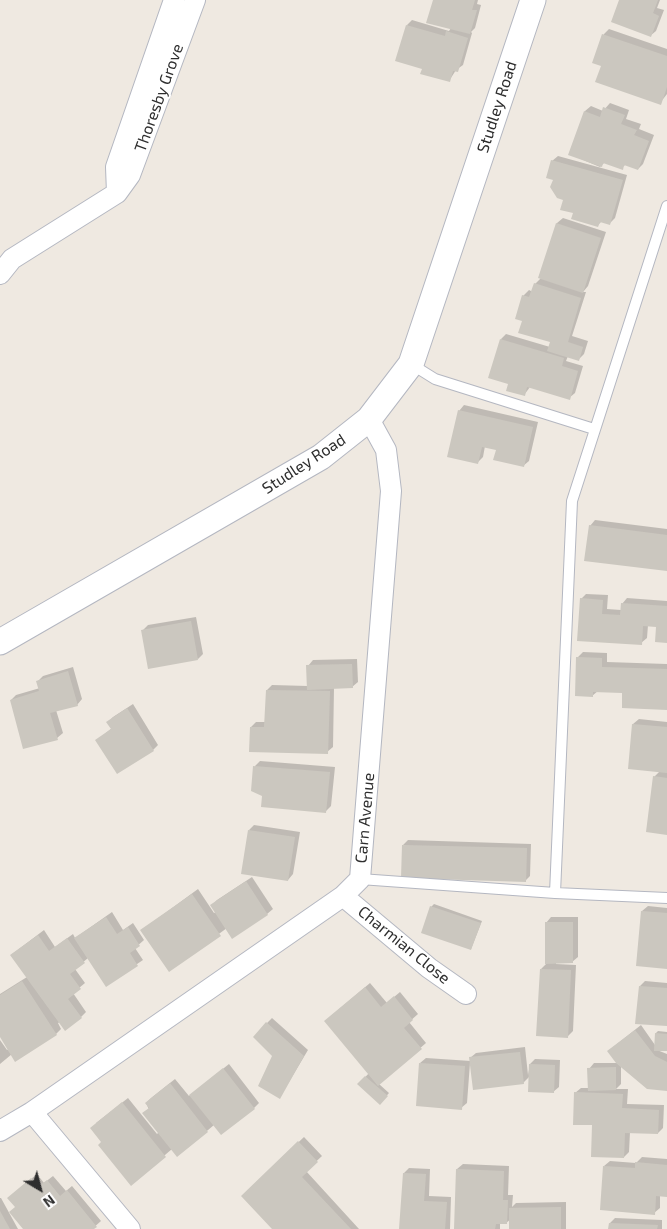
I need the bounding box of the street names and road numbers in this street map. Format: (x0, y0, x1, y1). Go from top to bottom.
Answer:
street label: Thoresby Grove (131, 41, 187, 155)
street label: Studley Road (473, 59, 521, 155)
street label: Studley Road (259, 430, 349, 498)
street label: Carn Avenue (351, 772, 379, 864)
street label: Charmian Close (354, 902, 454, 988)

